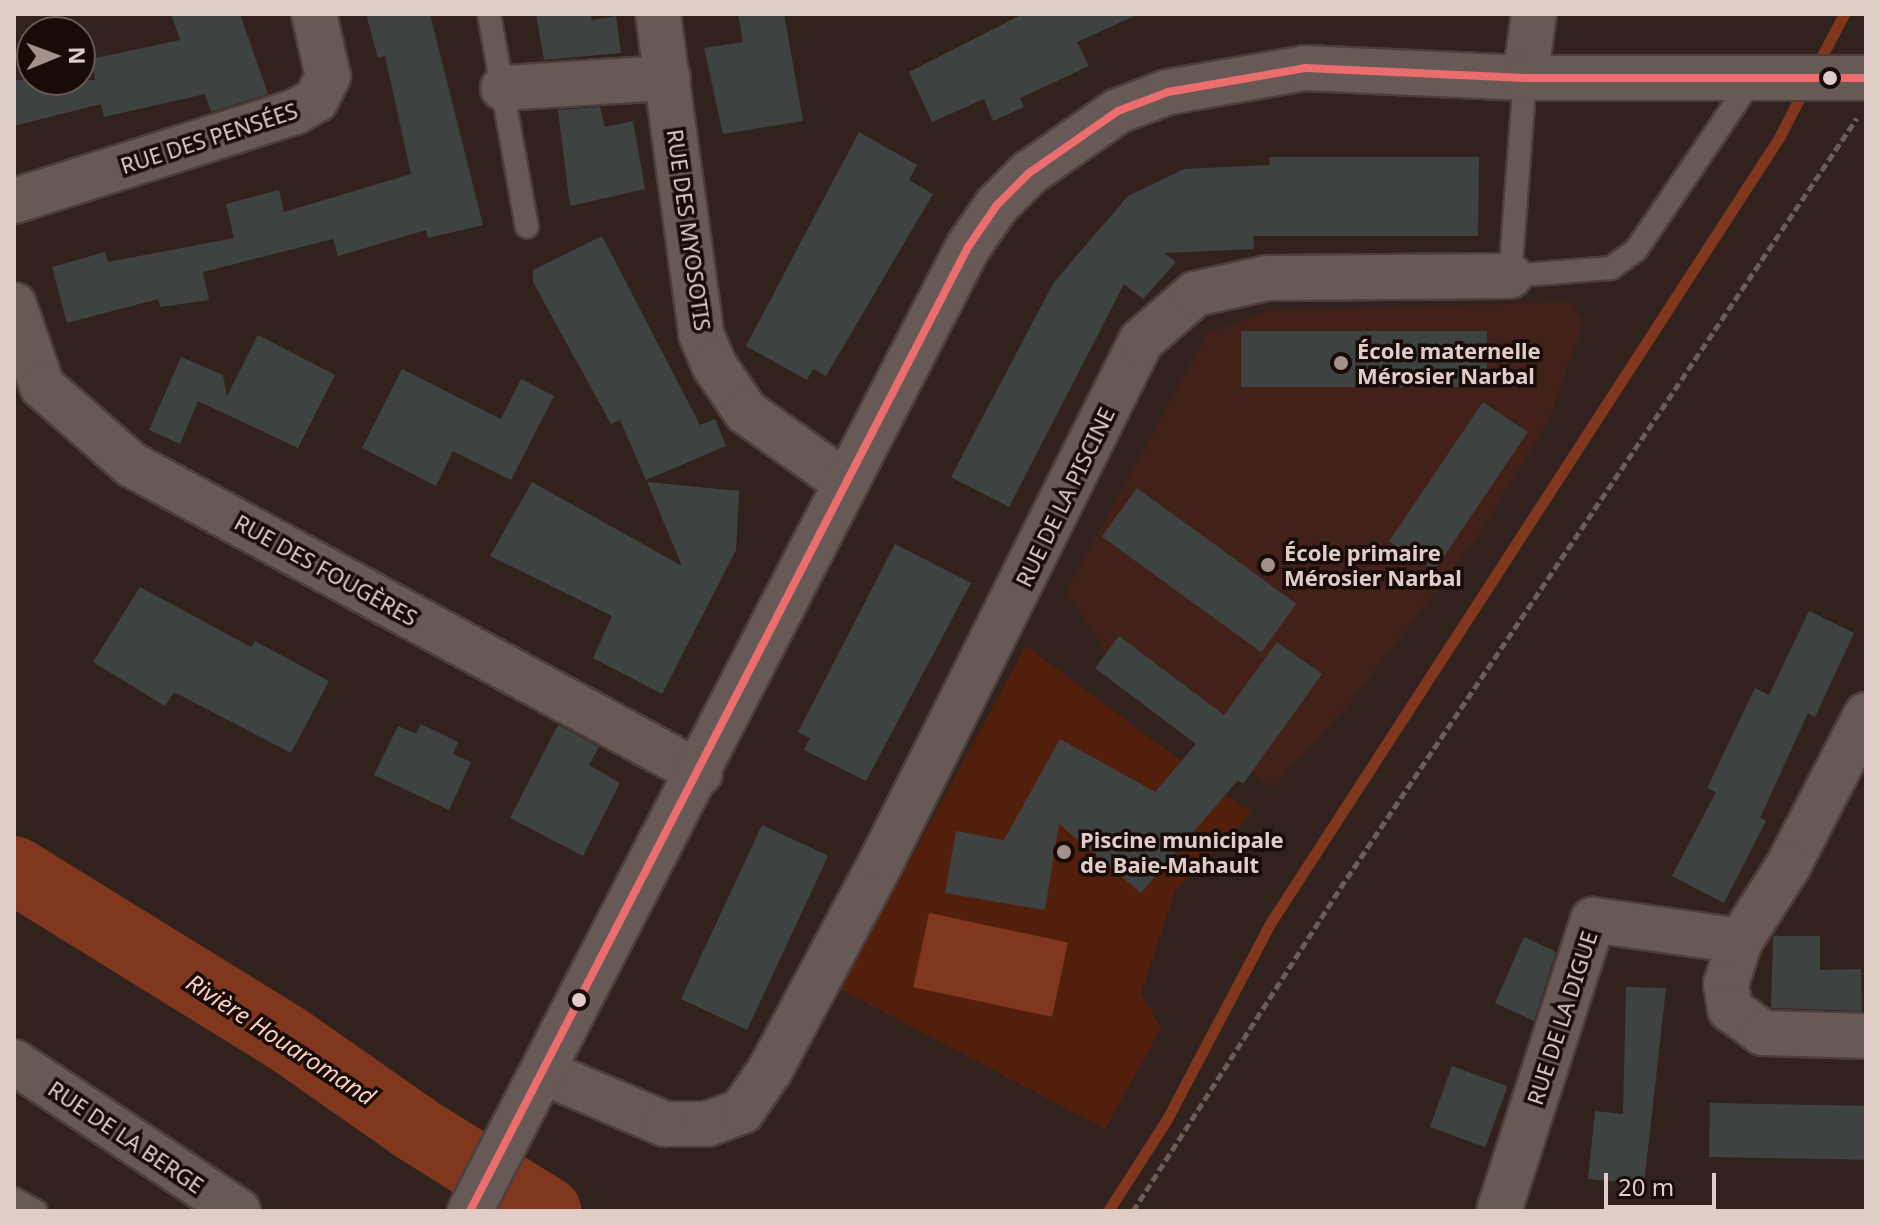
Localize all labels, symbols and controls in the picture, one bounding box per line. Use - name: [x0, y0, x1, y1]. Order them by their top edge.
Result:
- north arrow: [16, 16, 96, 96]
- text: N: [63, 46, 93, 65]
- unlabelled marker: [1822, 70, 1838, 86]
- street label: RUE DES PENSÉES: [117, 97, 301, 179]
- street label: RUE DES MYOSOTIS: [662, 127, 716, 333]
- place label: École maternelle Mérosier Narbal: [1357, 337, 1541, 388]
- marker: École maternelle Mérosier Narbal: [1332, 354, 1350, 372]
- street label: RUE DE LA PISCINE: [1010, 403, 1120, 591]
- street label: RUE DES FOUGÈRES: [230, 509, 422, 631]
- place label: École primaire Mérosier Narbal: [1284, 539, 1462, 590]
- marker: École primaire Mérosier Narbal: [1259, 556, 1277, 574]
- place label: Piscine municipale de Baie-Mahault: [1080, 826, 1284, 878]
- marker: Piscine municipale de Baie-Mahault: [1055, 843, 1073, 861]
- street label: RUE DE LA DIGUE: [1521, 928, 1603, 1108]
- water label: Rivière Houaromand: [181, 967, 381, 1111]
- unlabelled marker: [571, 992, 587, 1008]
- street label: RUE DE LA BERGE: [43, 1075, 209, 1199]
- scale bar: [1608, 1157, 1720, 1207]
- text: 20 m: [1618, 1170, 1674, 1203]

